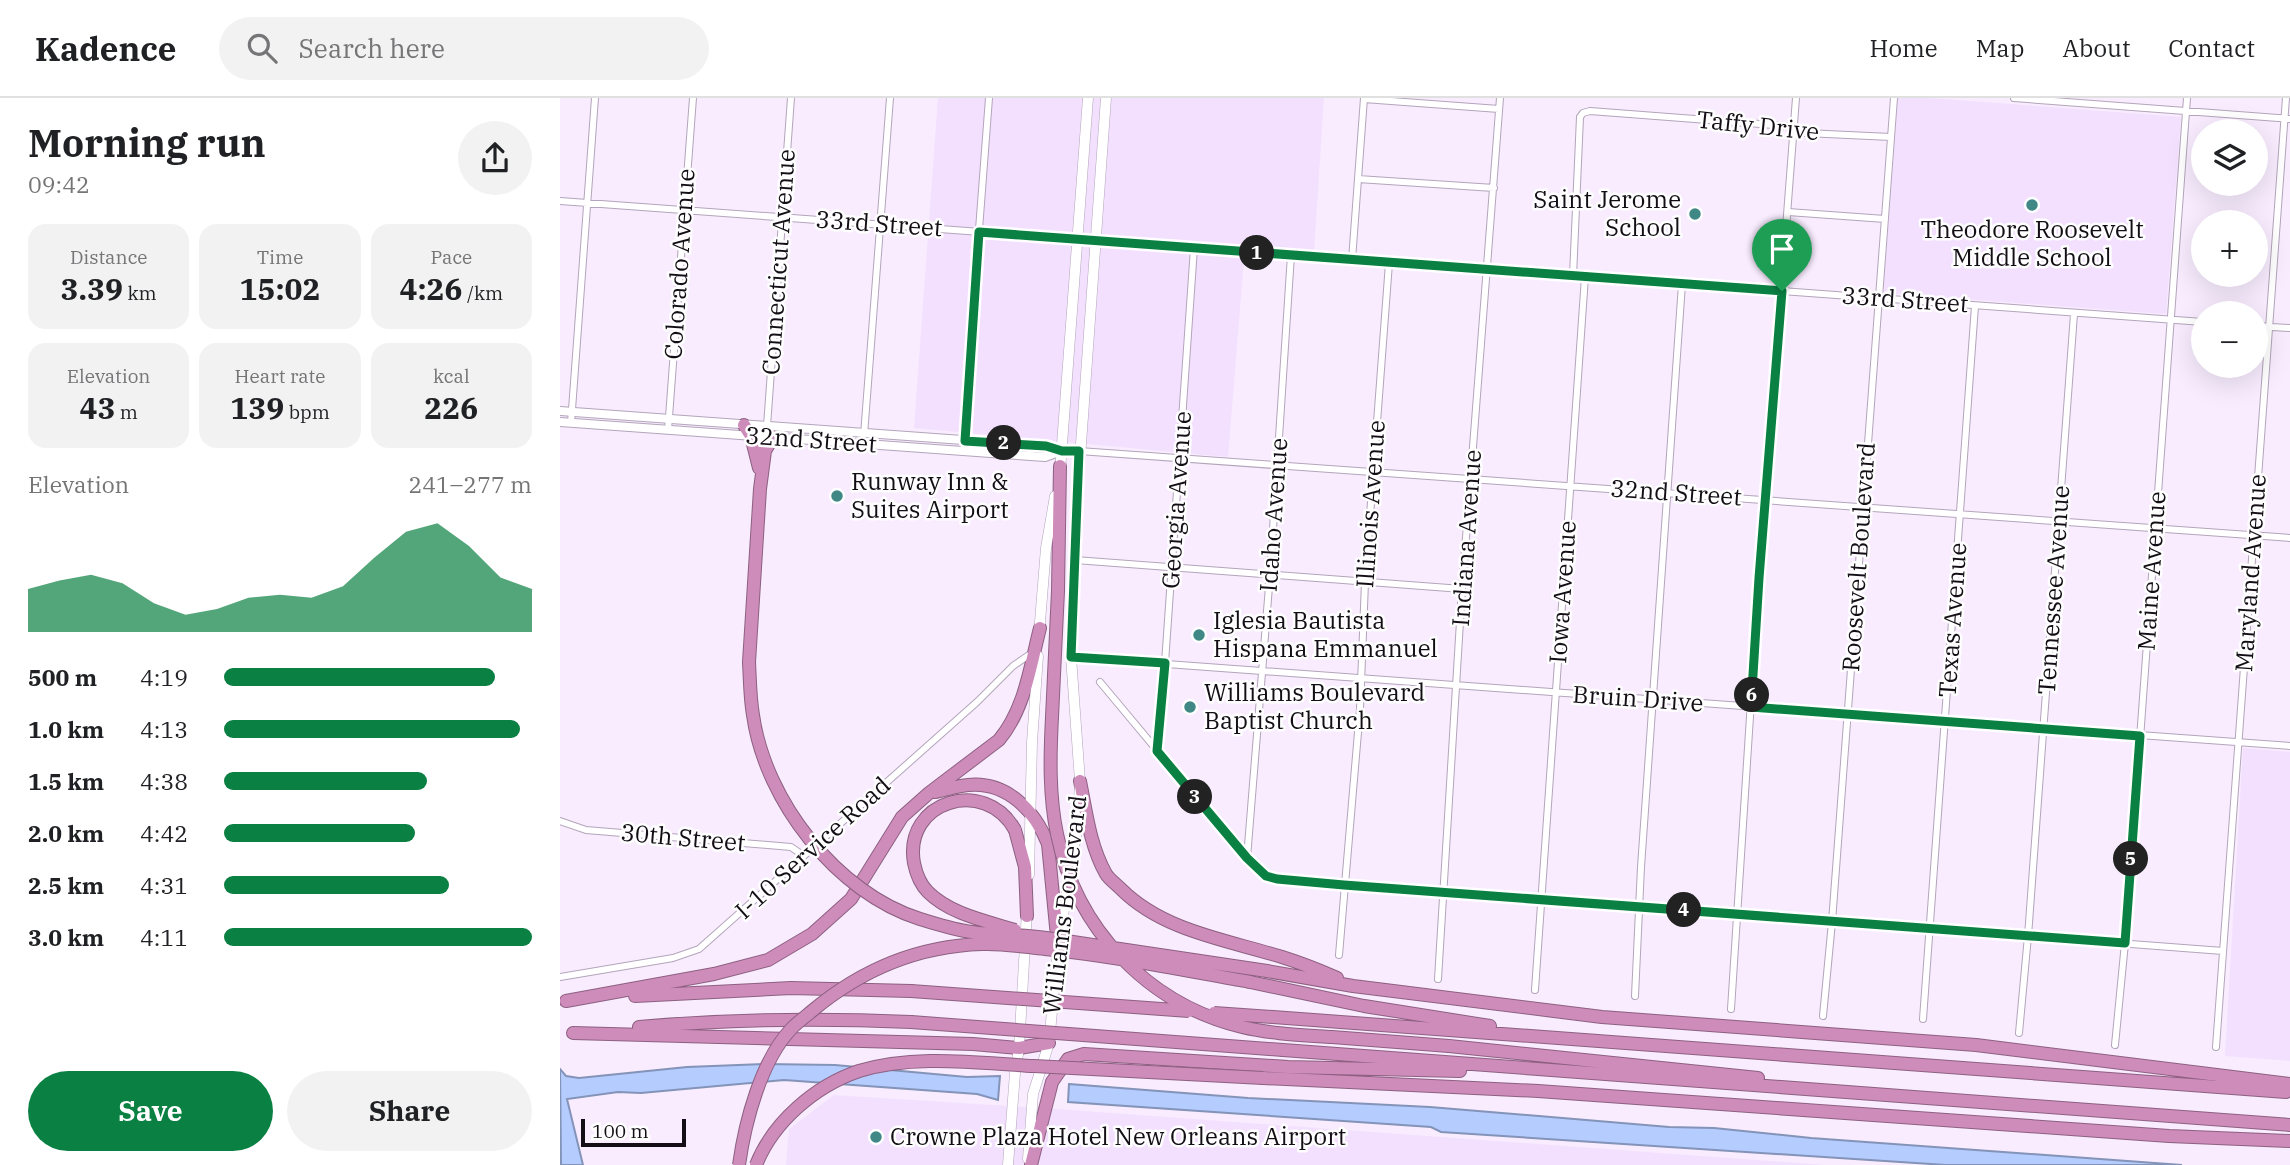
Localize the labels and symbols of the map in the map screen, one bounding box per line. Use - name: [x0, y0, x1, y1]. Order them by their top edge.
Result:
- street label: Taffy Drive: [1695, 103, 1821, 147]
- street label: Connecticut Avenue: [754, 148, 802, 376]
- street label: Colorado Avenue: [656, 167, 702, 361]
- place label: Saint Jerome School: [1533, 183, 1681, 243]
- marker: Theodore Roosevelt Middle School: [2024, 197, 2040, 213]
- street label: 33rd Street: [815, 203, 944, 243]
- marker: Saint Jerome School: [1687, 206, 1703, 222]
- place label: Theodore Roosevelt Middle School: [1920, 213, 2144, 273]
- pin: [1752, 219, 1812, 291]
- pin: 1: [1240, 236, 1274, 270]
- street label: 33rd Street: [1841, 279, 1970, 319]
- street label: Georgia Avenue: [1154, 410, 1198, 590]
- street label: 32nd Street: [744, 418, 878, 460]
- street label: Illinois Avenue: [1348, 419, 1392, 589]
- pin: 2: [986, 426, 1022, 460]
- street label: Idaho Avenue: [1252, 437, 1294, 593]
- street label: Roosevelt Boulevard: [1834, 441, 1882, 673]
- street label: Indiana Avenue: [1444, 448, 1488, 627]
- place label: Runway Inn & Suites Airport: [851, 465, 1009, 525]
- street label: 32nd Street: [1609, 471, 1743, 513]
- street label: Maryland Avenue: [2227, 473, 2273, 673]
- street label: Tennessee Avenue: [2030, 484, 2076, 696]
- marker: Runway Inn & Suites Airport: [829, 488, 845, 504]
- street label: Maine Avenue: [2129, 490, 2173, 652]
- street label: Iowa Avenue: [1541, 519, 1583, 664]
- street label: Texas Avenue: [1931, 541, 1973, 699]
- place label: Iglesia Bautista Hispana Emmanuel: [1213, 604, 1438, 664]
- marker: Iglesia Bautista Hispana Emmanuel: [1191, 627, 1207, 643]
- place label: Williams Boulevard Baptist Church: [1204, 676, 1425, 736]
- street label: Bruin Drive: [1572, 677, 1705, 719]
- pin: 6: [1734, 678, 1770, 712]
- marker: Williams Boulevard Baptist Church: [1182, 699, 1198, 715]
- street label: I-10 Service Road: [728, 769, 897, 926]
- pin: 3: [1178, 780, 1212, 814]
- street label: Williams Boulevard: [1035, 793, 1093, 1017]
- street label: 30th Street: [619, 816, 747, 858]
- pin: 5: [2114, 842, 2148, 876]
- pin: 4: [1666, 892, 1702, 928]
- scale bar: [581, 1116, 686, 1148]
- place label: Crowne Plaza Hotel New Orleans Airport: [890, 1120, 1346, 1152]
- marker: Crowne Plaza Hotel New Orleans Airport: [868, 1129, 884, 1145]

